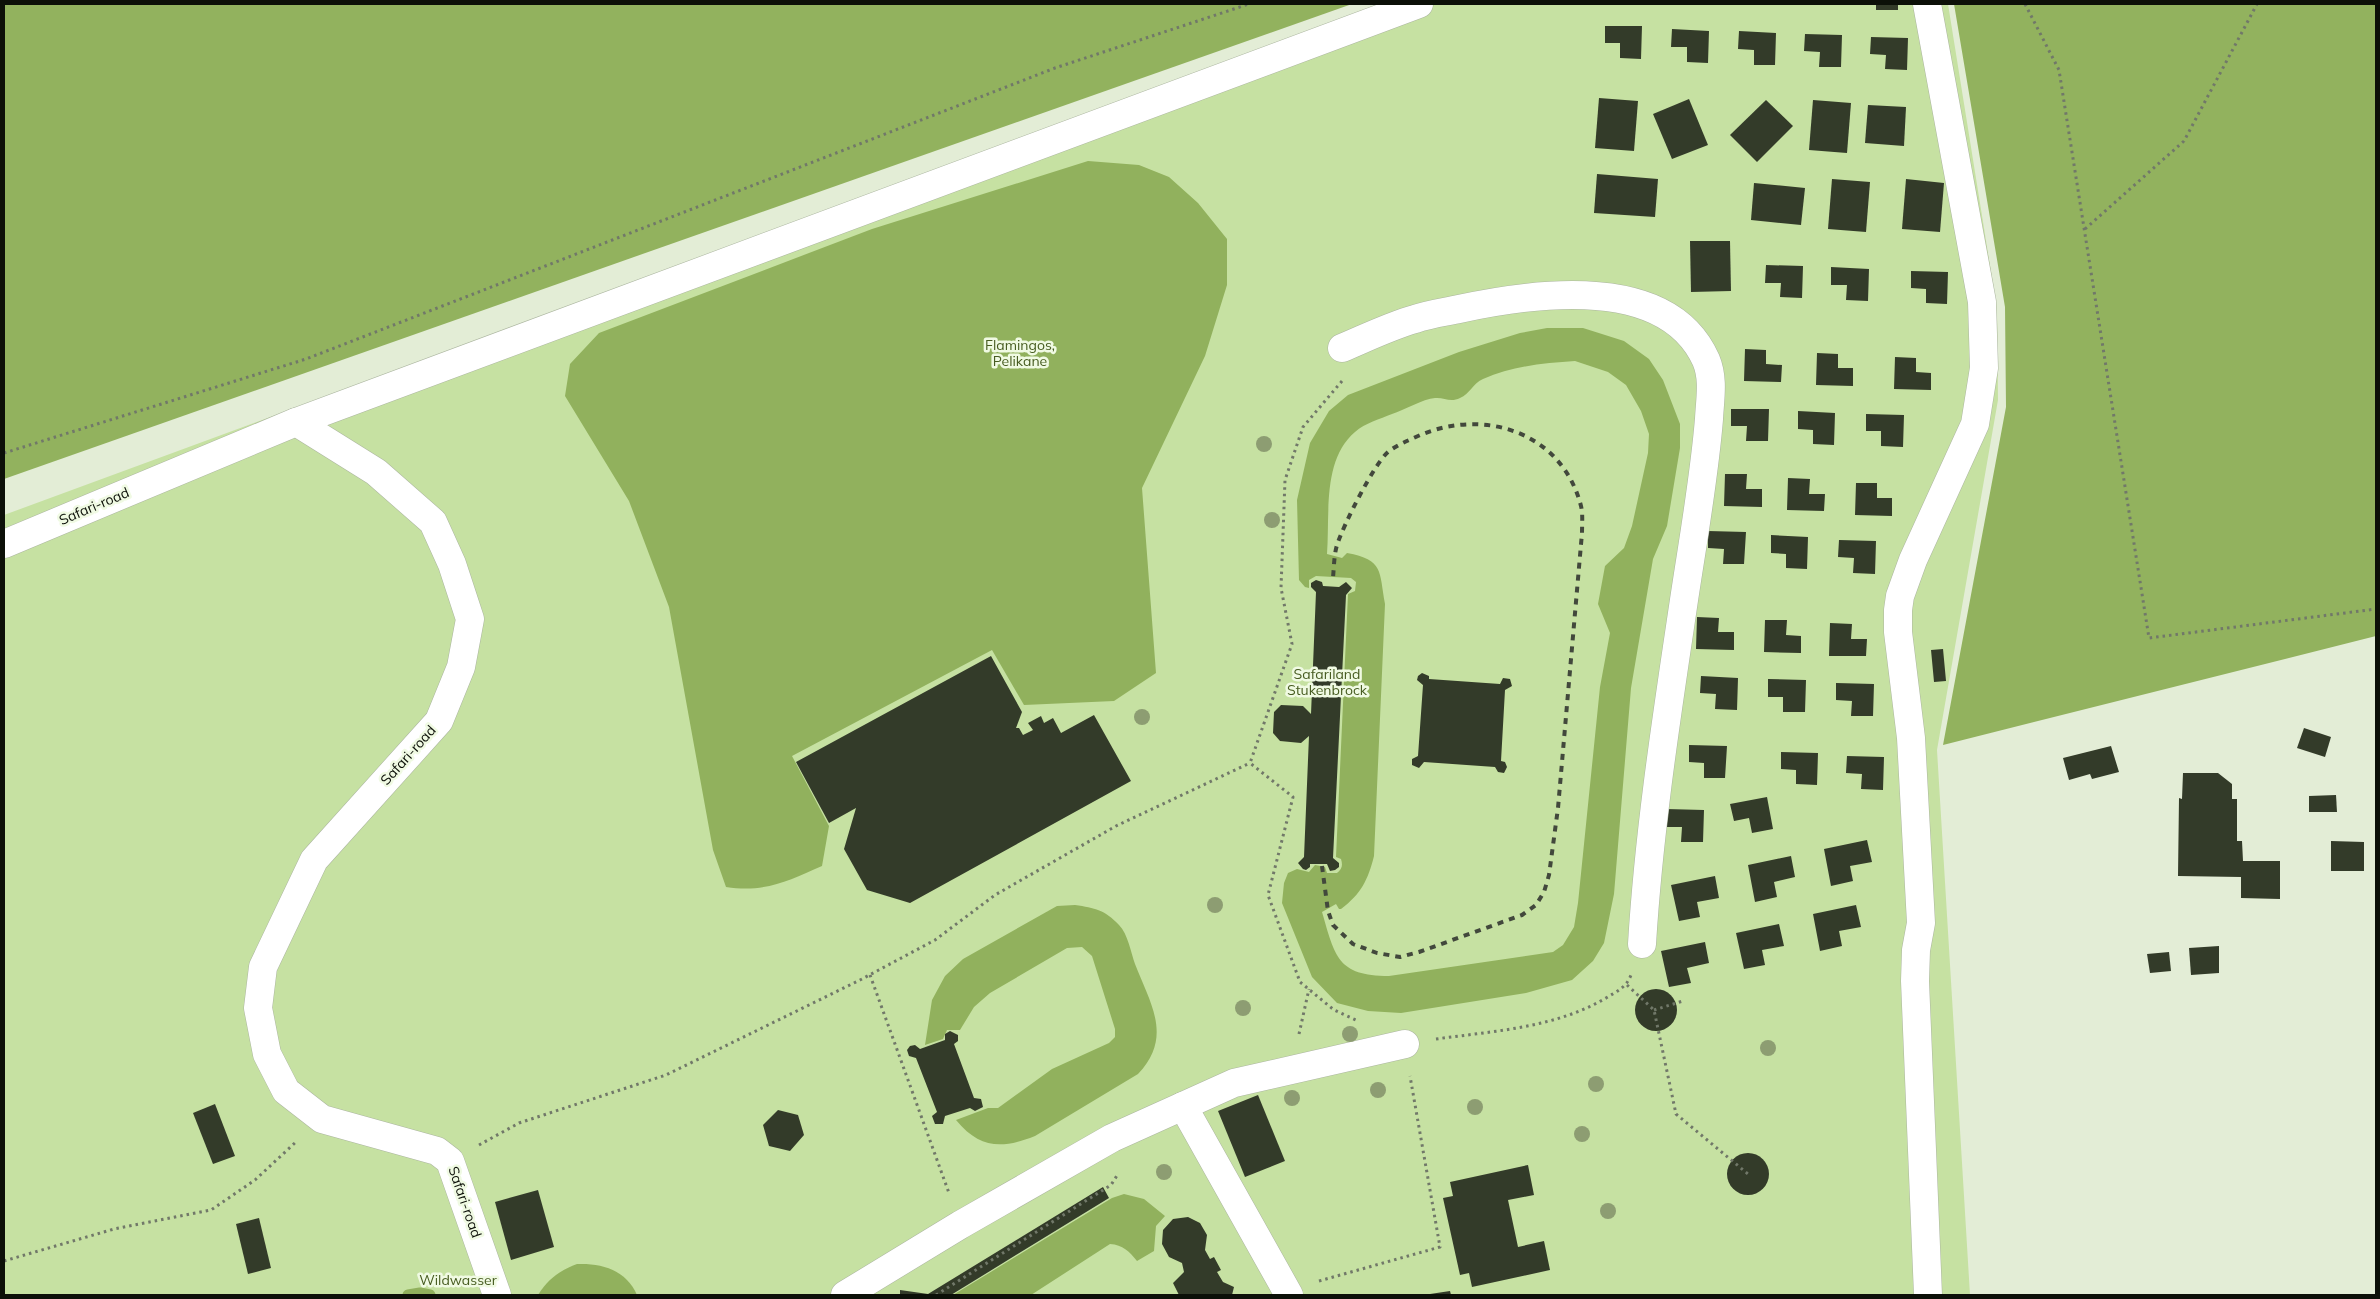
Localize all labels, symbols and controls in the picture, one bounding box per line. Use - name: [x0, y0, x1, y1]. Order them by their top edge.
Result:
- park label: Flamingos, Pelikane: [985, 336, 1055, 370]
- street label: Safari-road: [56, 483, 132, 529]
- park label: Safariland Stukenbrock: [1287, 665, 1368, 699]
- street label: Safari-road: [376, 721, 440, 789]
- street label: Safari-road: [444, 1164, 486, 1240]
- park label: Wildwasser: [419, 1271, 498, 1289]

